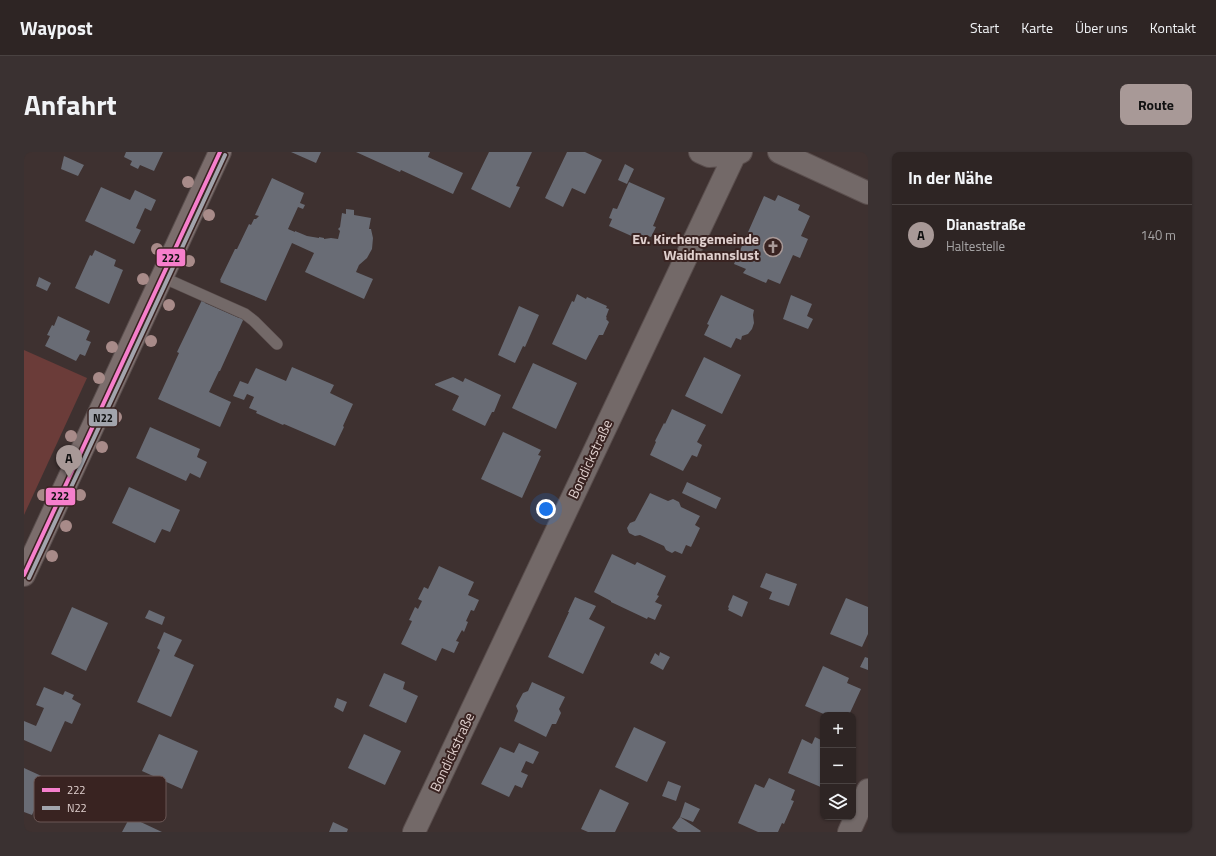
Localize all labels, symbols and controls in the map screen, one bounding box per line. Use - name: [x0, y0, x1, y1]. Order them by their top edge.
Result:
- text: Waypost: [20, 13, 93, 42]
- text: Start: [970, 17, 999, 38]
- text: Karte: [1021, 17, 1053, 38]
- text: Über uns: [1075, 17, 1128, 38]
- text: Kontakt: [1150, 17, 1196, 38]
- text: Anfahrt: [24, 83, 117, 126]
- button: Route: [1120, 84, 1192, 125]
- text: In der Nähe: [908, 165, 993, 191]
- text: Dianastraße: [946, 213, 1026, 236]
- text: A: [917, 225, 925, 245]
- text: 140 m: [1140, 225, 1176, 245]
- place label: Ev. Kirchengemeinde Waidmannslust: [632, 228, 759, 265]
- church icon: Ev. Kirchengemeinde Waidmannslust: [762, 236, 784, 258]
- text: Haltestelle: [946, 236, 1005, 256]
- line badge: 222: [156, 248, 186, 267]
- text: 222: [162, 250, 180, 266]
- line badge: N22: [88, 408, 118, 427]
- text: N22: [93, 410, 113, 426]
- street label: Bondickstraße: [562, 416, 617, 502]
- pin: A: [56, 445, 82, 478]
- line badge: 222: [45, 487, 76, 506]
- text: 222: [51, 488, 69, 504]
- your location: [536, 499, 556, 519]
- street label: Bondickstraße: [424, 709, 479, 795]
- map controls: [820, 712, 856, 820]
- button: +: [820, 712, 856, 748]
- button: −: [820, 748, 856, 784]
- legend: [34, 776, 166, 822]
- text: 222: [67, 782, 85, 798]
- button: layers: [820, 784, 856, 820]
- text: N22: [67, 800, 87, 816]

